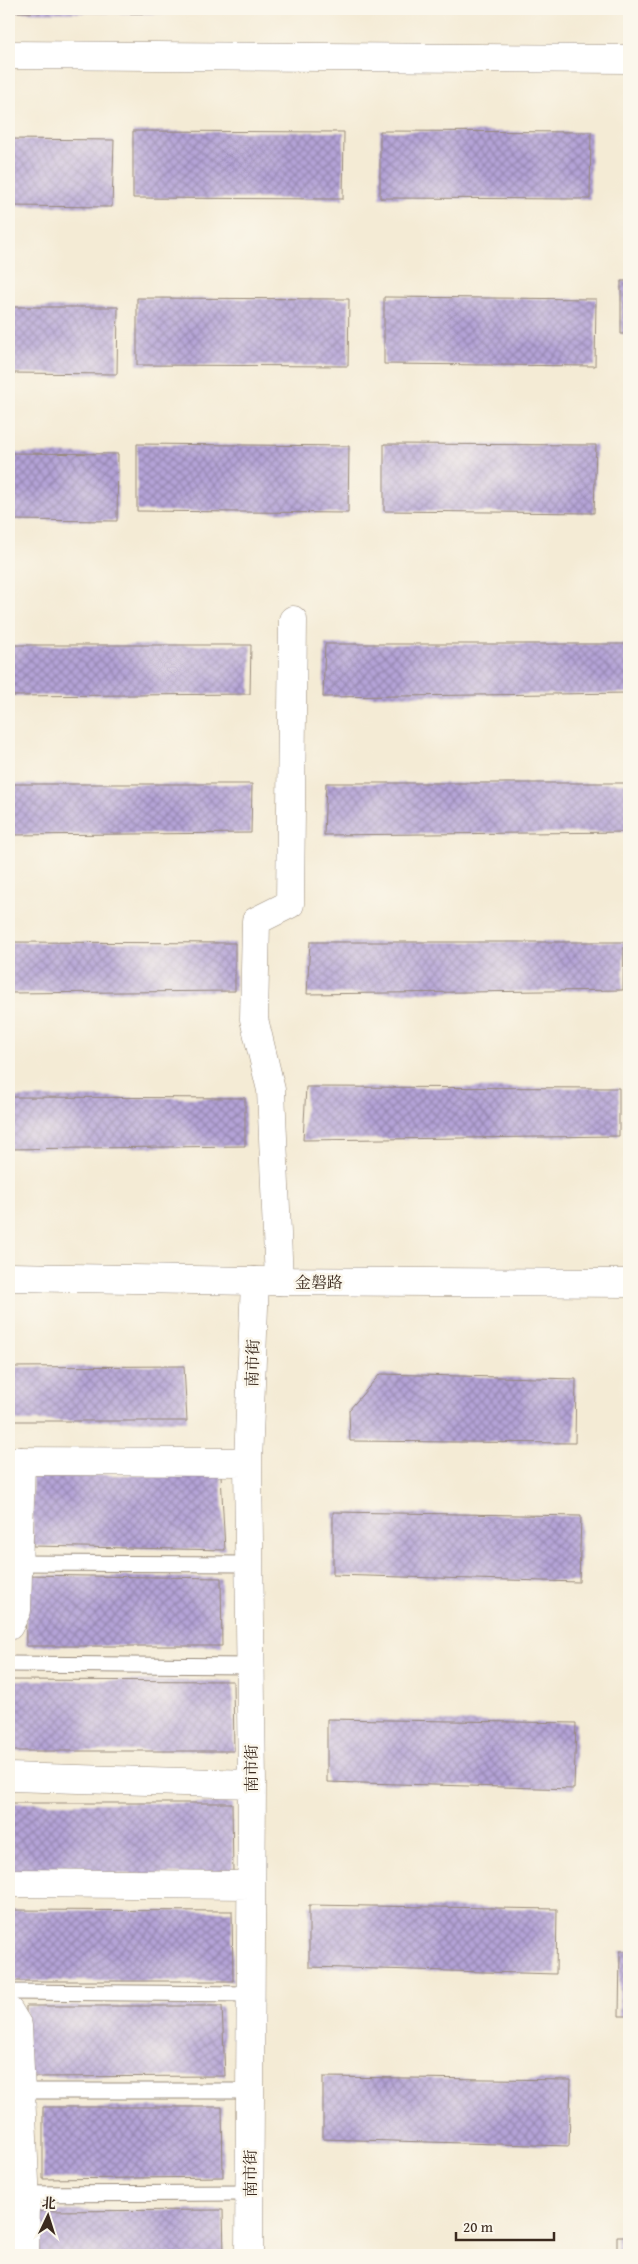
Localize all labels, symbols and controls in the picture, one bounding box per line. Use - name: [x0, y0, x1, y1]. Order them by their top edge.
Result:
- street label: 金磐路: [295, 1270, 343, 1294]
- street label: 南市街: [239, 1339, 265, 1387]
- street label: 南市街: [239, 1744, 263, 1792]
- street label: 南市街: [238, 2149, 262, 2197]
- north arrow: [22, 2192, 72, 2242]
- text: 北: [41, 2193, 57, 2213]
- scale bar: [456, 2209, 553, 2241]
- text: 20 m: [463, 2216, 494, 2237]

